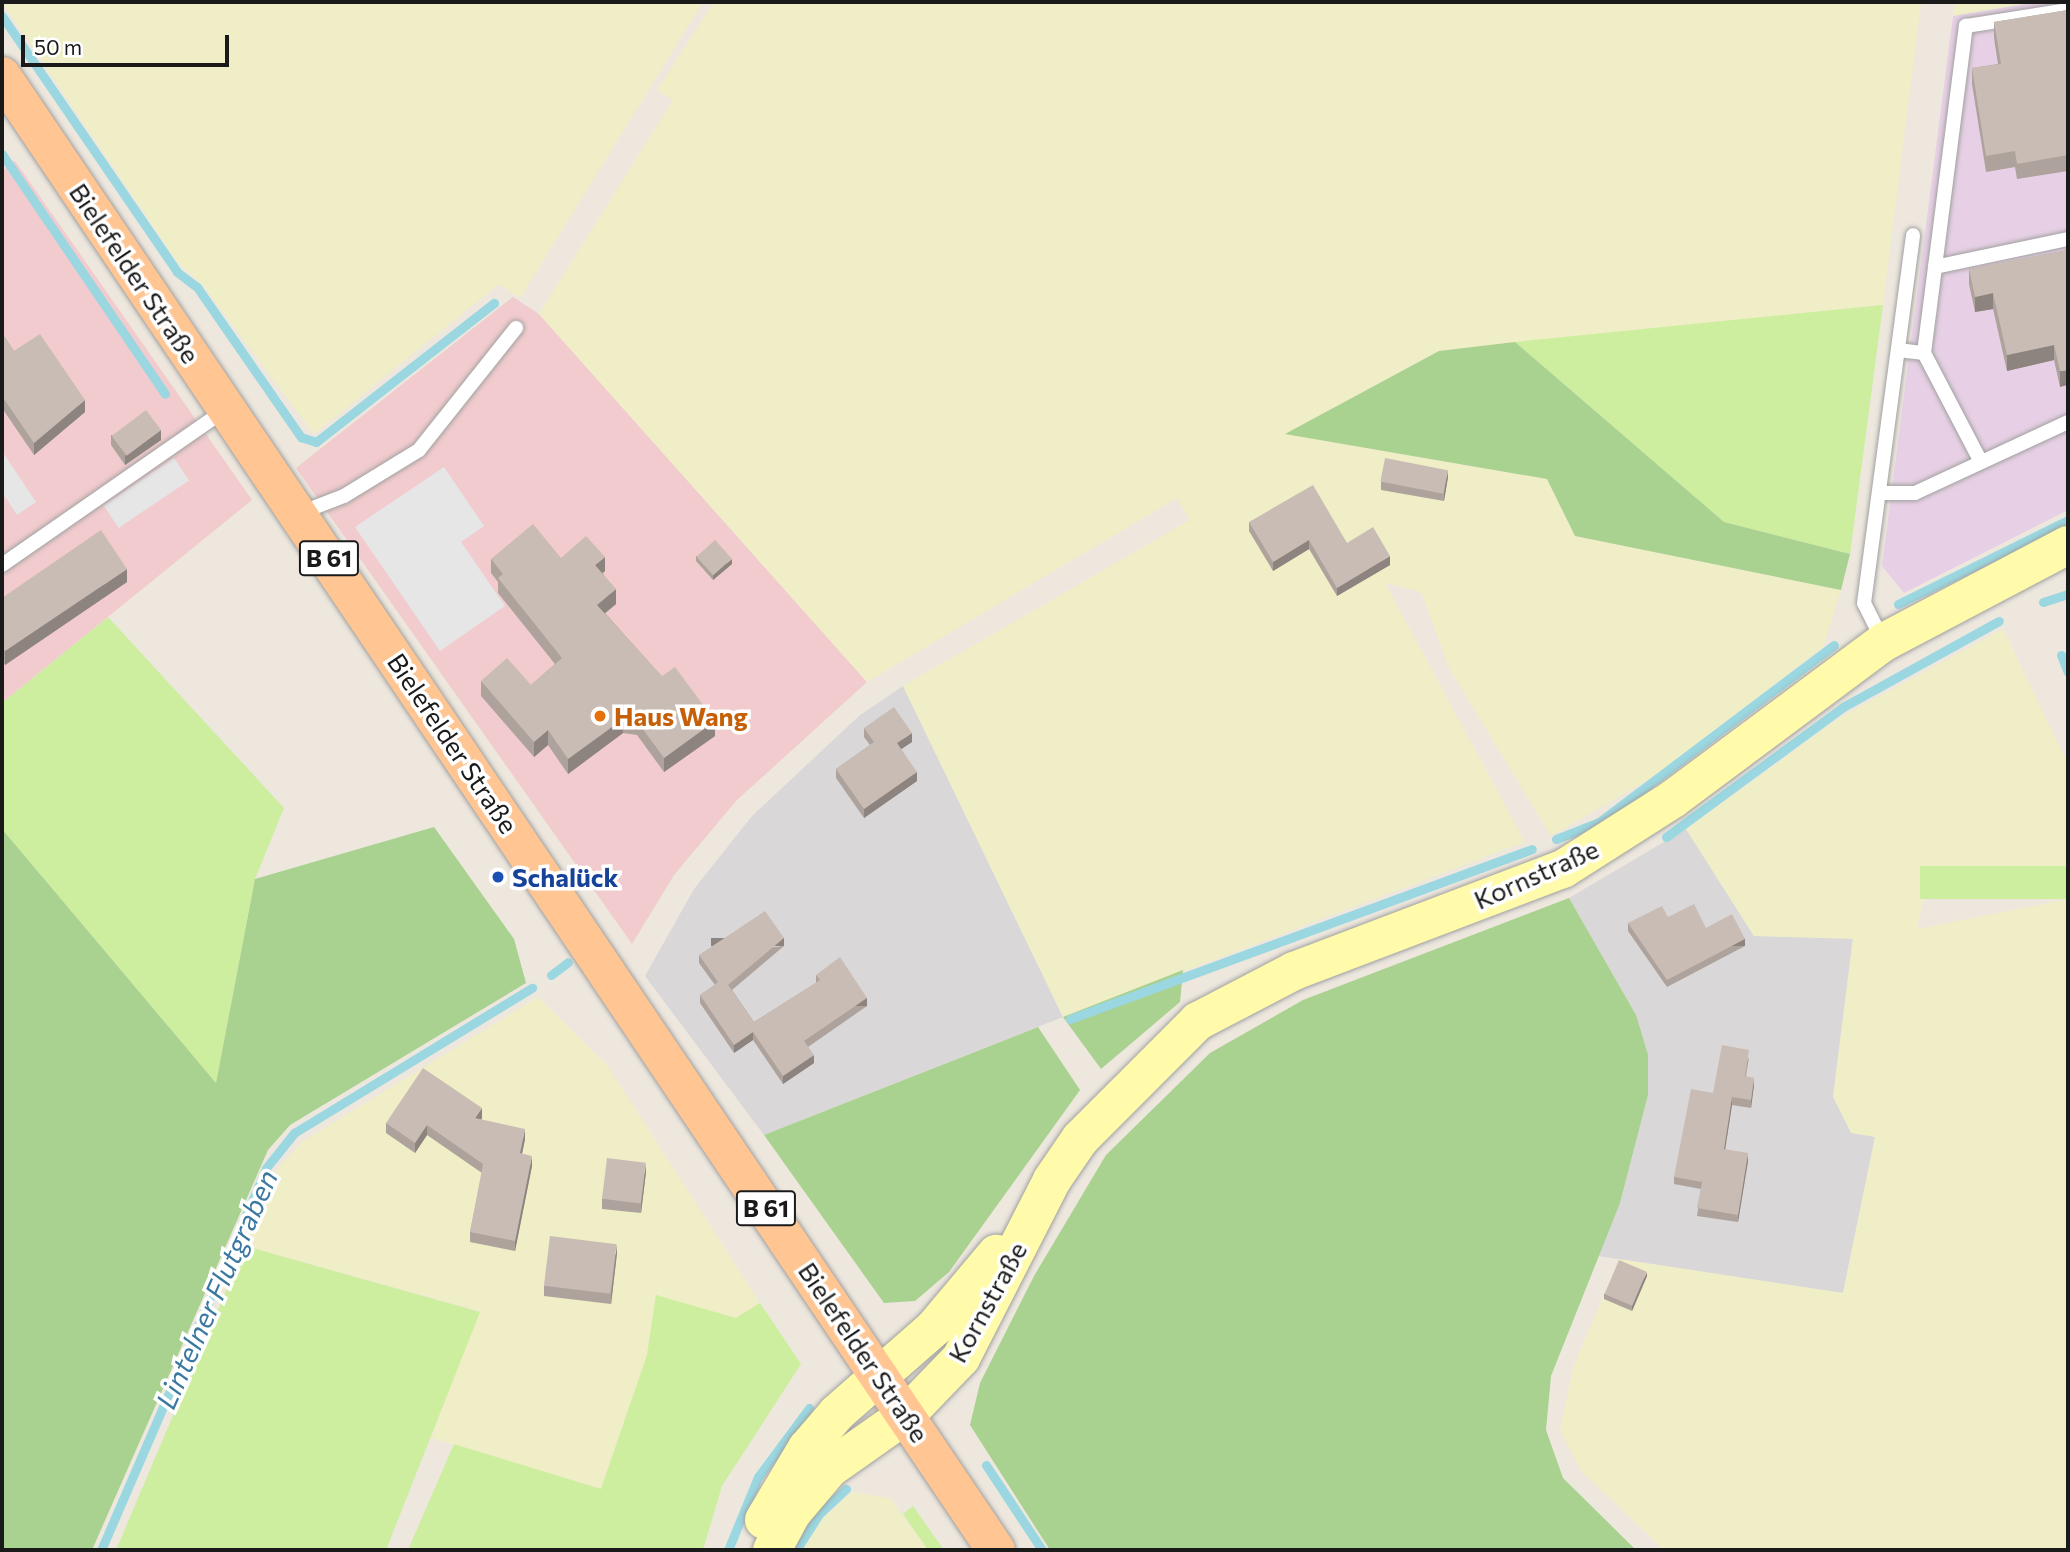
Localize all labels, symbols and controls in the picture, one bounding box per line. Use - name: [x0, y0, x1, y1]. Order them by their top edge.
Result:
- scale bar: [24, 21, 233, 65]
- text: 50 m: [34, 34, 82, 59]
- street label: Bielefelder Straße: [63, 177, 207, 369]
- road number: B 61: [298, 538, 360, 578]
- street label: Bielefelder Straße: [381, 647, 525, 839]
- place label: Haus Wang: [614, 700, 748, 732]
- marker: Haus Wang: [592, 708, 608, 724]
- street label: Kornstraße: [1469, 833, 1603, 915]
- place label: Schalück: [512, 861, 618, 893]
- marker: Schalück: [490, 869, 506, 885]
- water label: Lintelner Flutgraben: [148, 1164, 284, 1414]
- road number: B 61: [734, 1188, 798, 1228]
- street label: Kornstraße: [941, 1236, 1033, 1368]
- street label: Bielefelder Straße: [792, 1256, 936, 1448]

